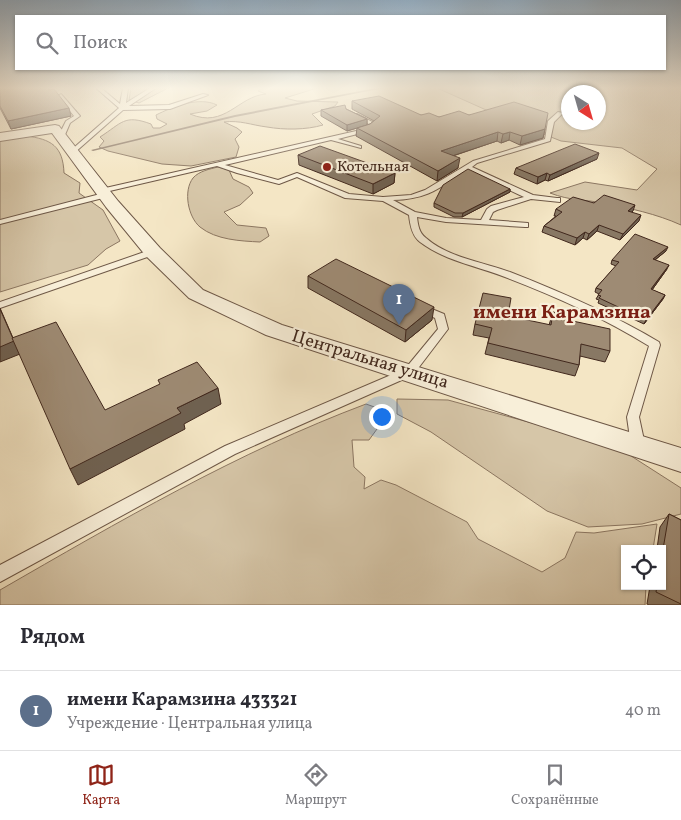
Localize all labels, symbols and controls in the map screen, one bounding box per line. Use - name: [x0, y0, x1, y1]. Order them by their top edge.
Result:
- search box: [15, 15, 666, 70]
- icon: search: [33, 29, 61, 57]
- text: Поиск: [73, 30, 127, 56]
- north arrow: [561, 85, 606, 130]
- place label: Котельная: [337, 157, 409, 178]
- marker: Котельная: [321, 161, 333, 173]
- pin: 1: [383, 284, 415, 325]
- district label: имени Карамзина: [473, 299, 651, 327]
- street label: Центральная улица: [288, 324, 452, 396]
- your location: [369, 404, 395, 430]
- map controls: [621, 545, 666, 590]
- button: locate: [621, 545, 666, 590]
- text: Рядом: [20, 623, 85, 652]
- text: имени Карамзина 433321: [67, 687, 297, 713]
- text: 1: [33, 700, 39, 722]
- text: 40 m: [625, 700, 661, 722]
- text: Учреждение · Центральная улица: [67, 713, 313, 735]
- tab: Карта: [82, 761, 120, 810]
- tab: Маршрут: [285, 761, 347, 810]
- tab: Сохранённые: [511, 761, 599, 810]

